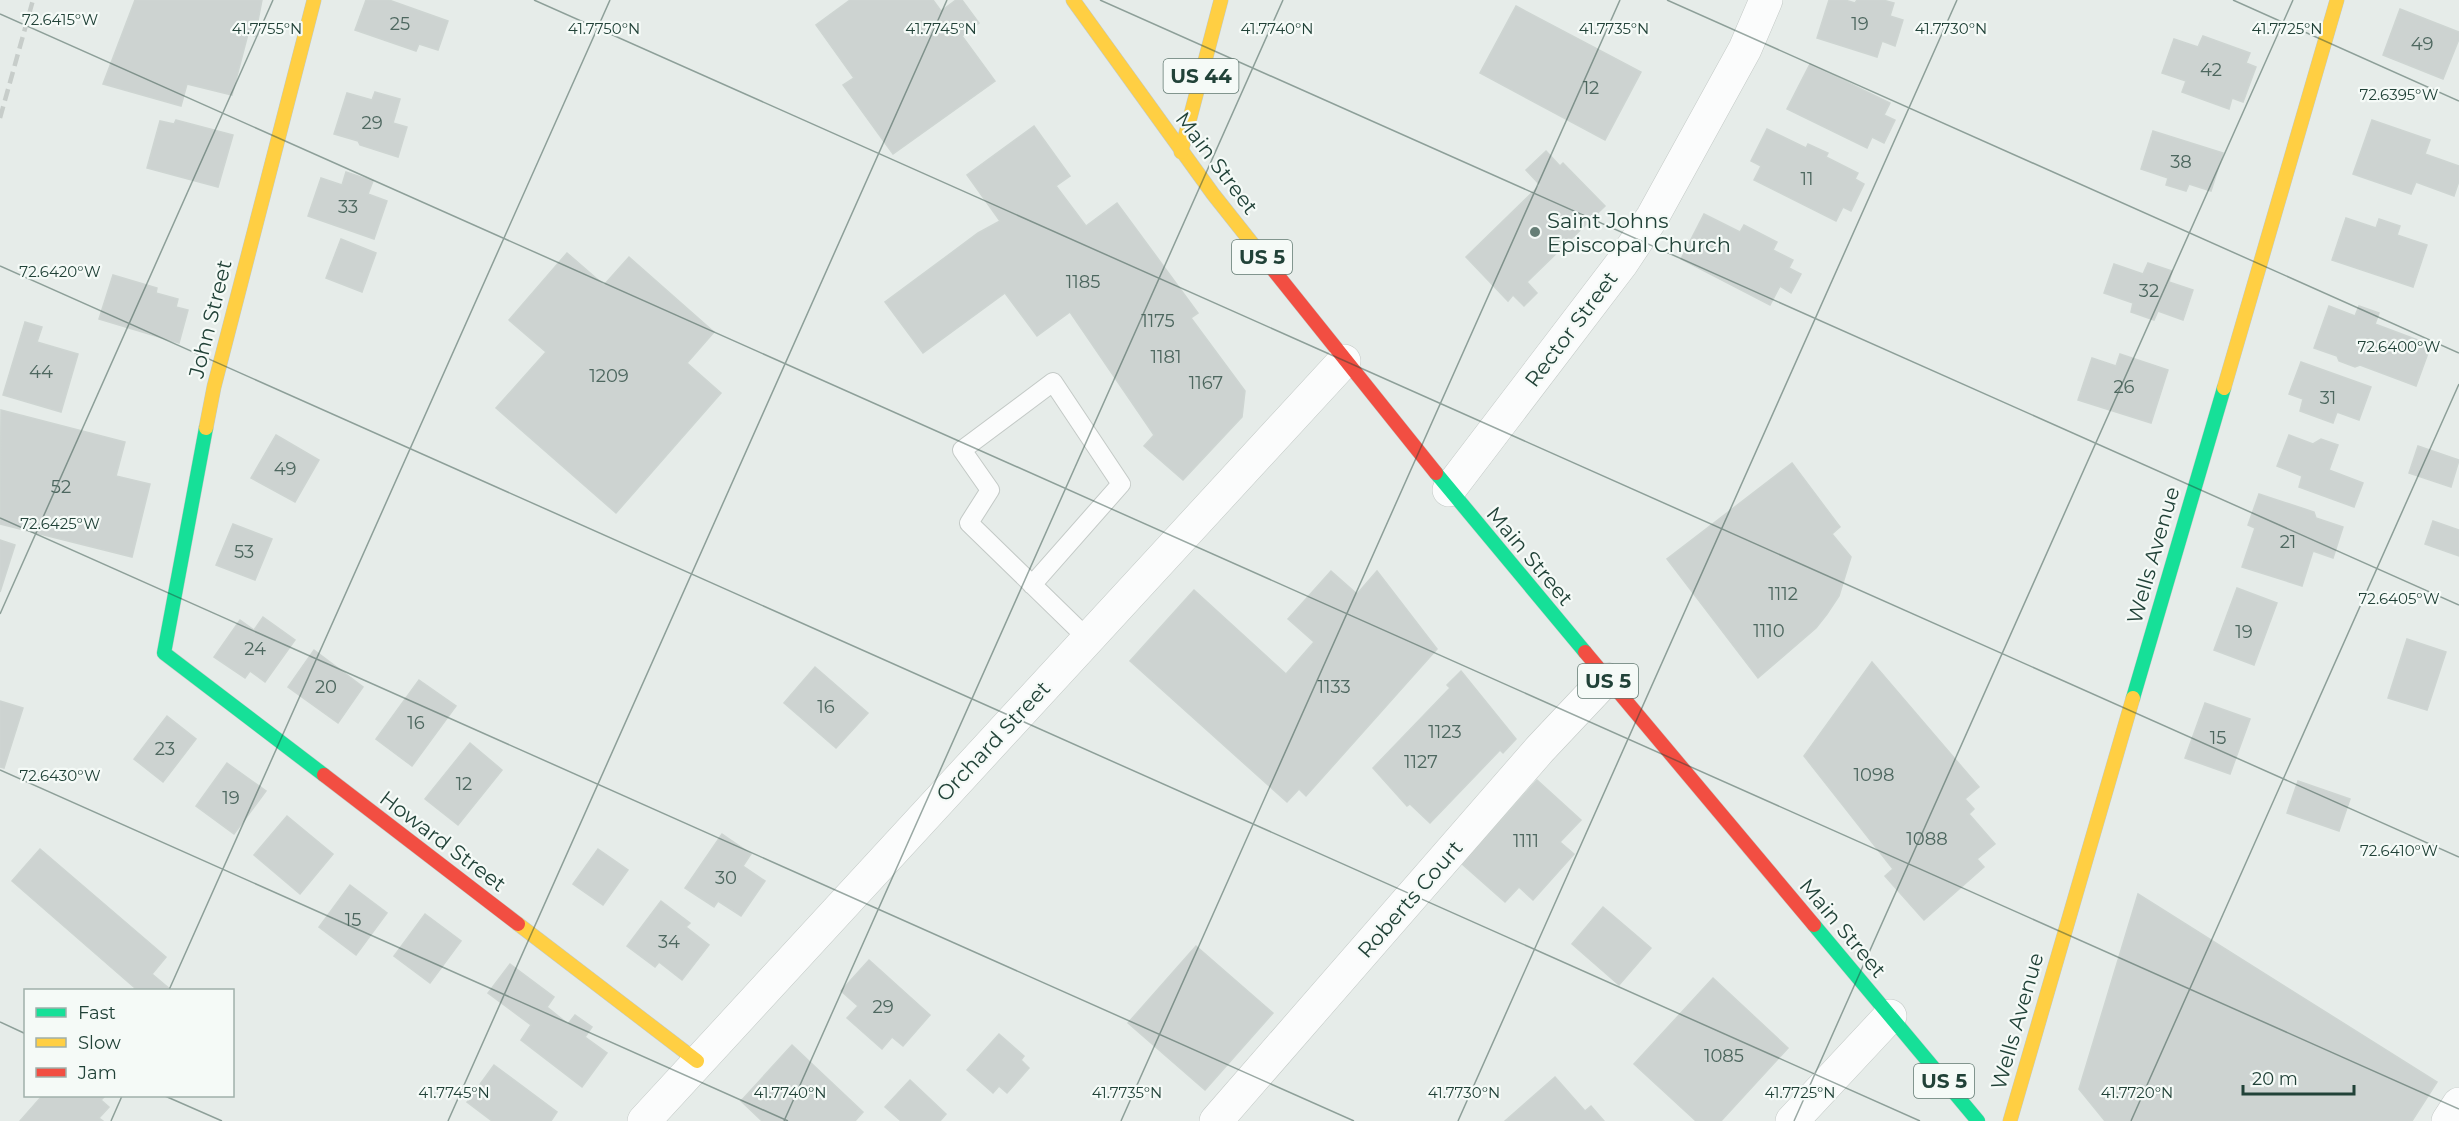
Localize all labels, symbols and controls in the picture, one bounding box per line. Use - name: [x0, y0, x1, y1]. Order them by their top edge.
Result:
- text: 72.6415°W: [22, 10, 98, 29]
- house number: 25: [390, 13, 410, 35]
- house number: 19: [1851, 13, 1869, 35]
- text: 41.7755°N: [232, 19, 302, 38]
- text: 41.7750°N: [568, 19, 640, 38]
- text: 41.7745°N: [905, 19, 977, 38]
- text: 41.7740°N: [1240, 19, 1314, 38]
- text: 41.7735°N: [1579, 19, 1649, 38]
- text: 41.7730°N: [1915, 19, 1987, 38]
- text: 41.7725°N: [2252, 19, 2322, 38]
- house number: 49: [2411, 33, 2433, 55]
- road number: US 44: [1164, 59, 1238, 93]
- house number: 42: [2200, 59, 2222, 81]
- house number: 12: [1583, 77, 1599, 99]
- text: 72.6395°W: [2360, 85, 2439, 104]
- street label: Main Street: [1171, 107, 1263, 219]
- house number: 29: [361, 112, 383, 134]
- house number: 38: [2170, 151, 2192, 173]
- house number: 11: [1801, 168, 1814, 190]
- house number: 33: [338, 196, 358, 218]
- place label: Saint Johns Episcopal Church: [1547, 208, 1731, 257]
- marker: Saint Johns Episcopal Church: [1528, 225, 1542, 239]
- road number: US 5: [1232, 240, 1292, 274]
- street label: John Street: [183, 257, 237, 382]
- text: 72.6420°W: [19, 262, 101, 281]
- street label: Rector Street: [1519, 266, 1623, 392]
- house number: 1185: [1066, 271, 1100, 293]
- house number: 32: [2139, 280, 2159, 302]
- house number: 1175: [1141, 310, 1175, 332]
- text: 72.6400°W: [2358, 337, 2441, 356]
- house number: 1181: [1151, 346, 1181, 368]
- house number: 44: [29, 361, 53, 383]
- house number: 1209: [589, 365, 629, 387]
- house number: 1167: [1189, 372, 1223, 394]
- house number: 26: [2113, 376, 2135, 398]
- house number: 31: [2320, 387, 2336, 409]
- house number: 49: [274, 458, 296, 480]
- house number: 52: [51, 476, 71, 498]
- street label: Wells Avenue: [2122, 484, 2184, 626]
- street label: Main Street: [1481, 502, 1579, 610]
- text: 72.6425°W: [20, 514, 100, 533]
- house number: 21: [2280, 531, 2296, 553]
- house number: 53: [234, 541, 254, 563]
- house number: 1112: [1768, 583, 1798, 605]
- text: 72.6405°W: [2358, 589, 2440, 608]
- house number: 1110: [1753, 620, 1785, 642]
- house number: 19: [2235, 621, 2253, 643]
- house number: 24: [244, 638, 266, 660]
- road number: US 5: [1578, 664, 1638, 698]
- house number: 20: [315, 676, 337, 698]
- street label: Orchard Street: [931, 676, 1055, 806]
- house number: 1133: [1317, 676, 1351, 698]
- house number: 16: [817, 696, 835, 718]
- house number: 16: [407, 712, 425, 734]
- house number: 1123: [1428, 721, 1462, 743]
- house number: 15: [2210, 727, 2226, 749]
- house number: 23: [155, 738, 175, 760]
- house number: 1127: [1404, 751, 1438, 773]
- house number: 1098: [1854, 764, 1894, 786]
- text: 72.6430°W: [19, 766, 101, 785]
- house number: 12: [456, 773, 472, 795]
- street label: Howard Street: [375, 785, 511, 897]
- house number: 19: [222, 787, 240, 809]
- house number: 1088: [1906, 828, 1948, 850]
- house number: 1111: [1513, 830, 1539, 852]
- street label: Roberts Court: [1352, 835, 1468, 963]
- text: 72.6410°W: [2360, 841, 2438, 860]
- house number: 30: [715, 867, 737, 889]
- street label: Main Street: [1794, 874, 1892, 982]
- house number: 15: [345, 909, 361, 931]
- house number: 34: [658, 931, 680, 953]
- street label: Wells Avenue: [1986, 950, 2048, 1092]
- legend: [24, 989, 234, 1097]
- house number: 29: [872, 996, 894, 1018]
- text: Fast: [78, 1002, 116, 1024]
- text: Slow: [78, 1032, 121, 1054]
- house number: 1085: [1704, 1045, 1744, 1067]
- scale bar: [2243, 1058, 2354, 1096]
- text: Jam: [77, 1062, 117, 1084]
- road number: US 5: [1914, 1064, 1974, 1098]
- text: 20 m: [2252, 1068, 2298, 1090]
- text: 41.7745°N: [418, 1083, 490, 1102]
- text: 41.7740°N: [753, 1083, 827, 1102]
- text: 41.7735°N: [1092, 1083, 1162, 1102]
- text: 41.7730°N: [1428, 1083, 1500, 1102]
- text: 41.7725°N: [1765, 1083, 1835, 1102]
- text: 41.7720°N: [2101, 1083, 2173, 1102]

